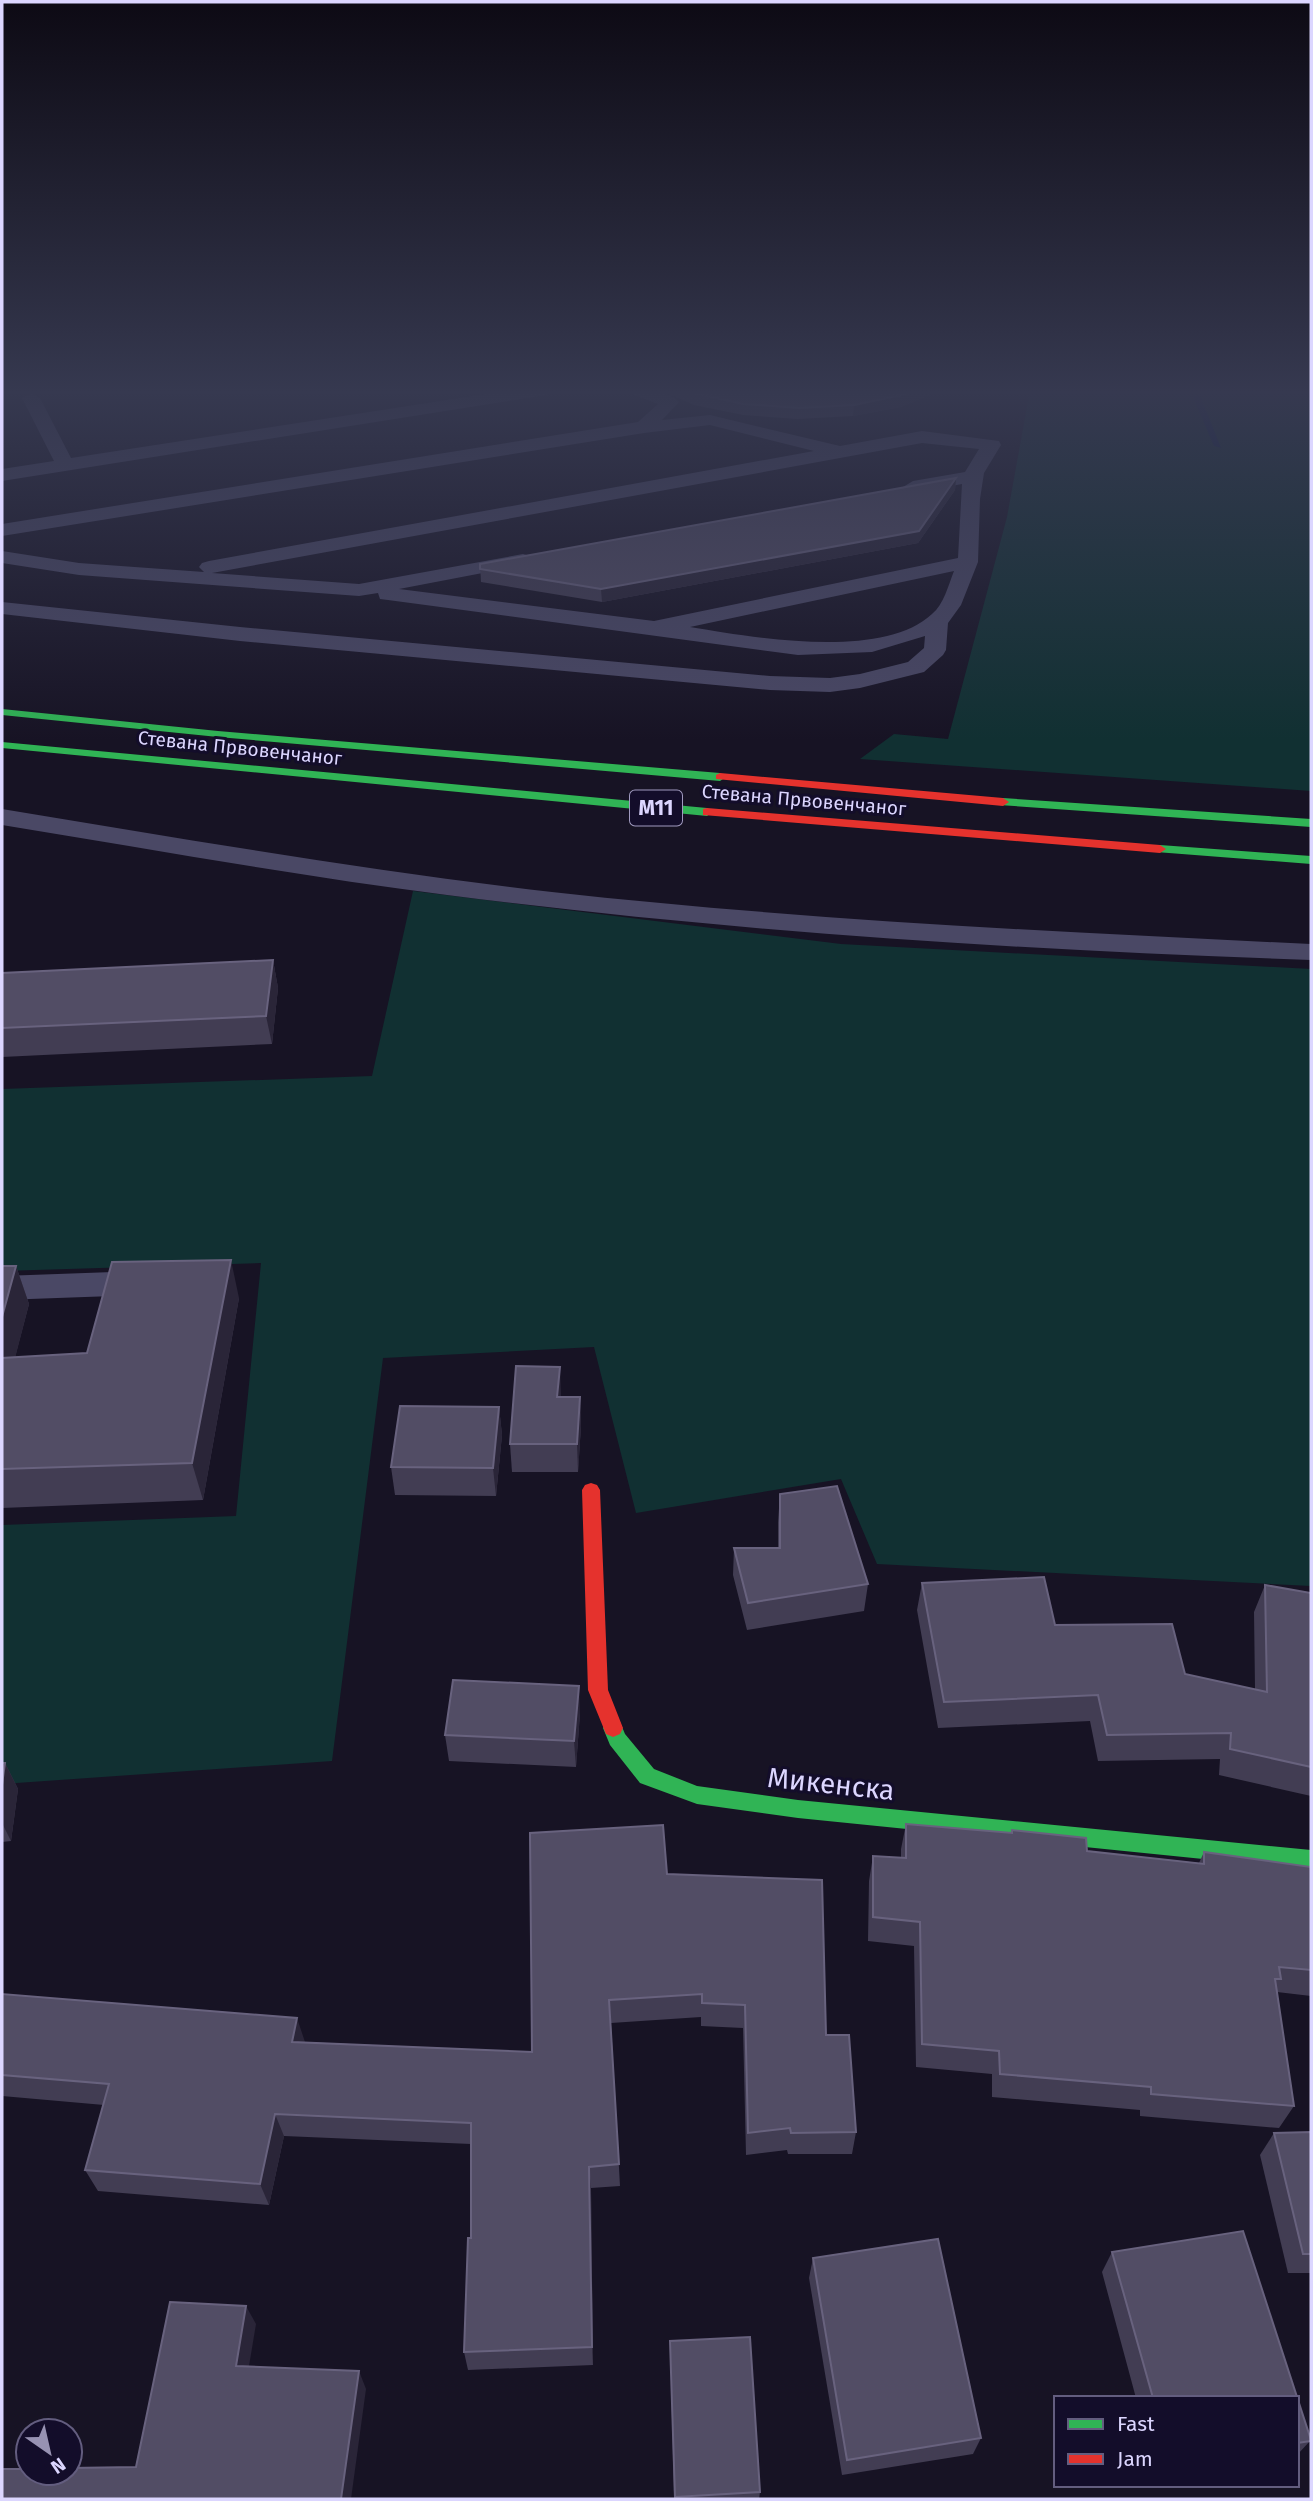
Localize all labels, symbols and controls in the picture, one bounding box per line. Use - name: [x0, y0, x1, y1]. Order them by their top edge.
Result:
- street label: Стевана Првовенчаног: [137, 726, 344, 770]
- street label: Стевана Првовенчаног: [701, 780, 908, 820]
- road number: M11: [630, 790, 682, 826]
- street label: Микенска: [766, 1761, 896, 1807]
- legend: [1054, 2396, 1299, 2487]
- text: Fast: [1117, 2411, 1155, 2437]
- north arrow: [14, 2417, 84, 2487]
- text: Jam: [1117, 2446, 1153, 2472]
- text: N: [47, 2453, 70, 2479]

